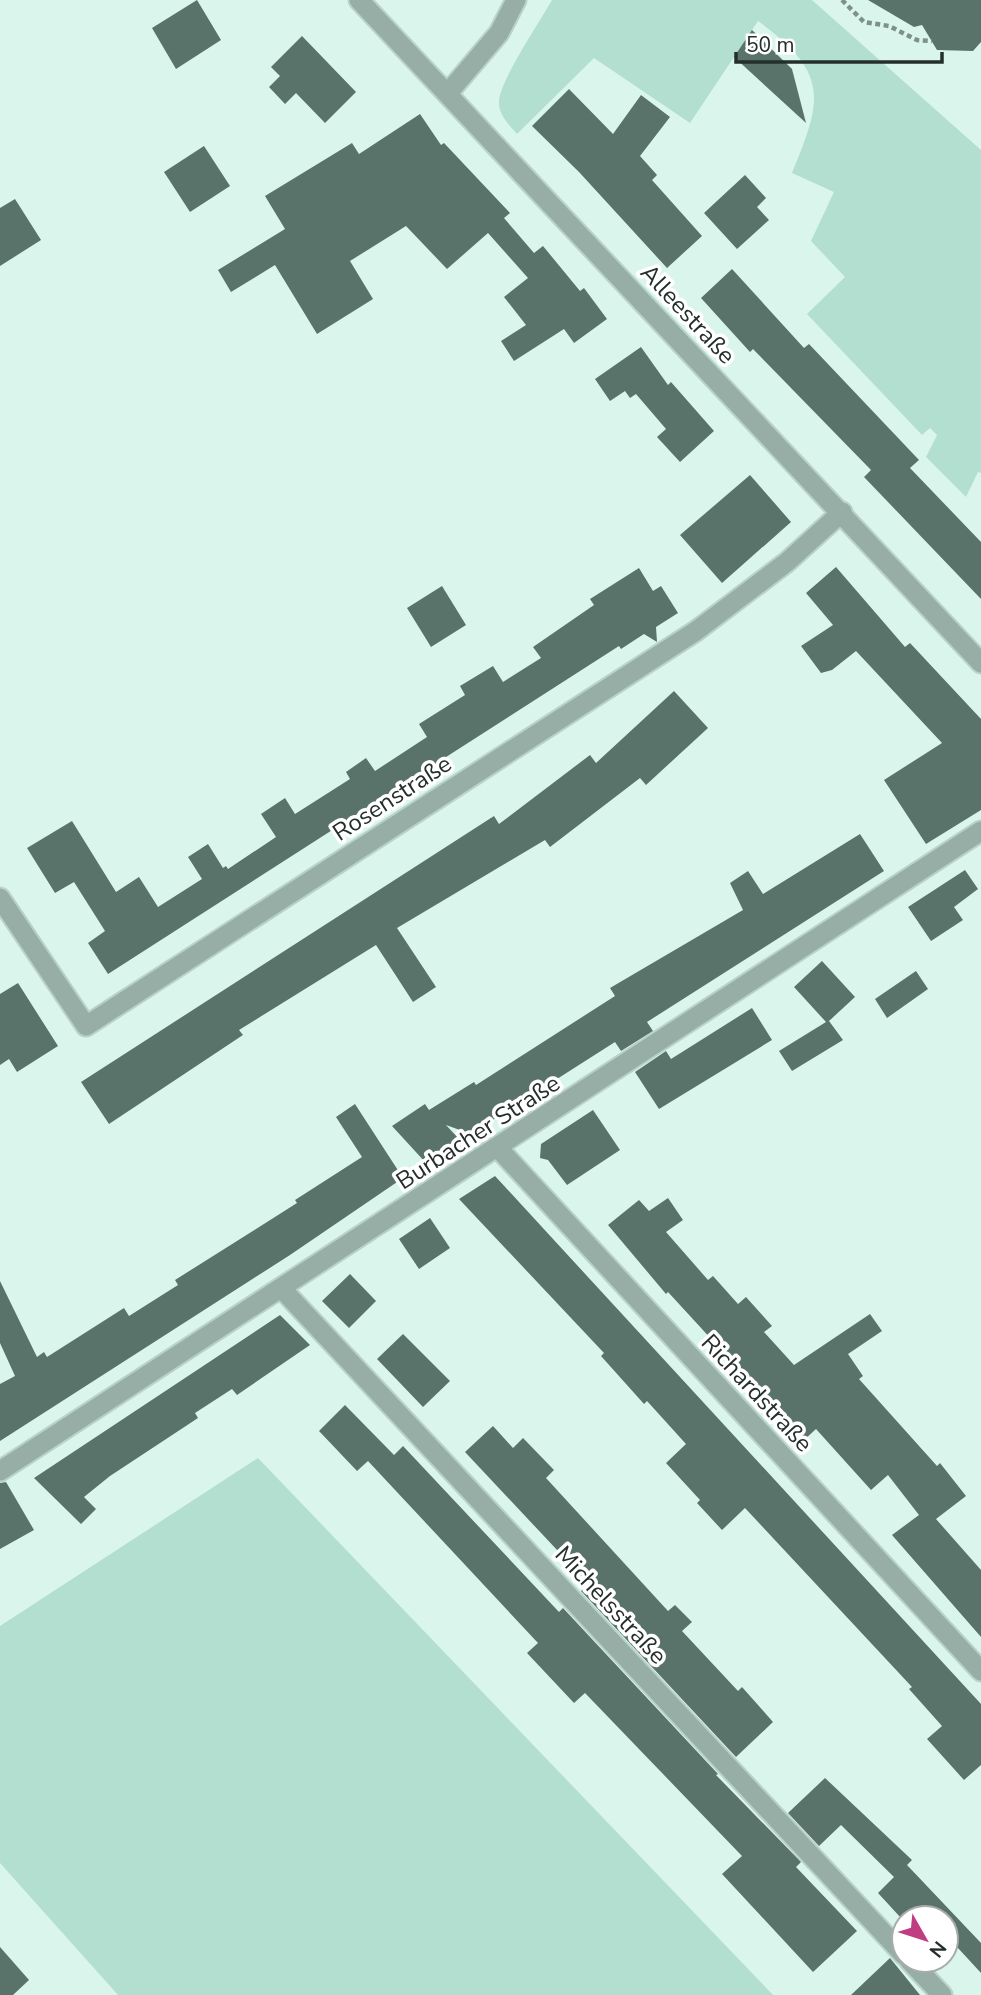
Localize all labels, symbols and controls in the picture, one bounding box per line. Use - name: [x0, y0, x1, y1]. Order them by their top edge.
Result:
- scale bar: [736, 21, 942, 65]
- text: 50 m: [746, 31, 795, 59]
- street label: Alleestraße: [633, 257, 743, 371]
- street label: Rosenstraße: [326, 748, 458, 848]
- street label: Burbacher Straße: [390, 1067, 566, 1197]
- street label: Richardstraße: [694, 1327, 820, 1459]
- street label: Michelsstraße: [548, 1539, 674, 1671]
- north arrow: [890, 1904, 960, 1974]
- text: N: [923, 1935, 952, 1963]

